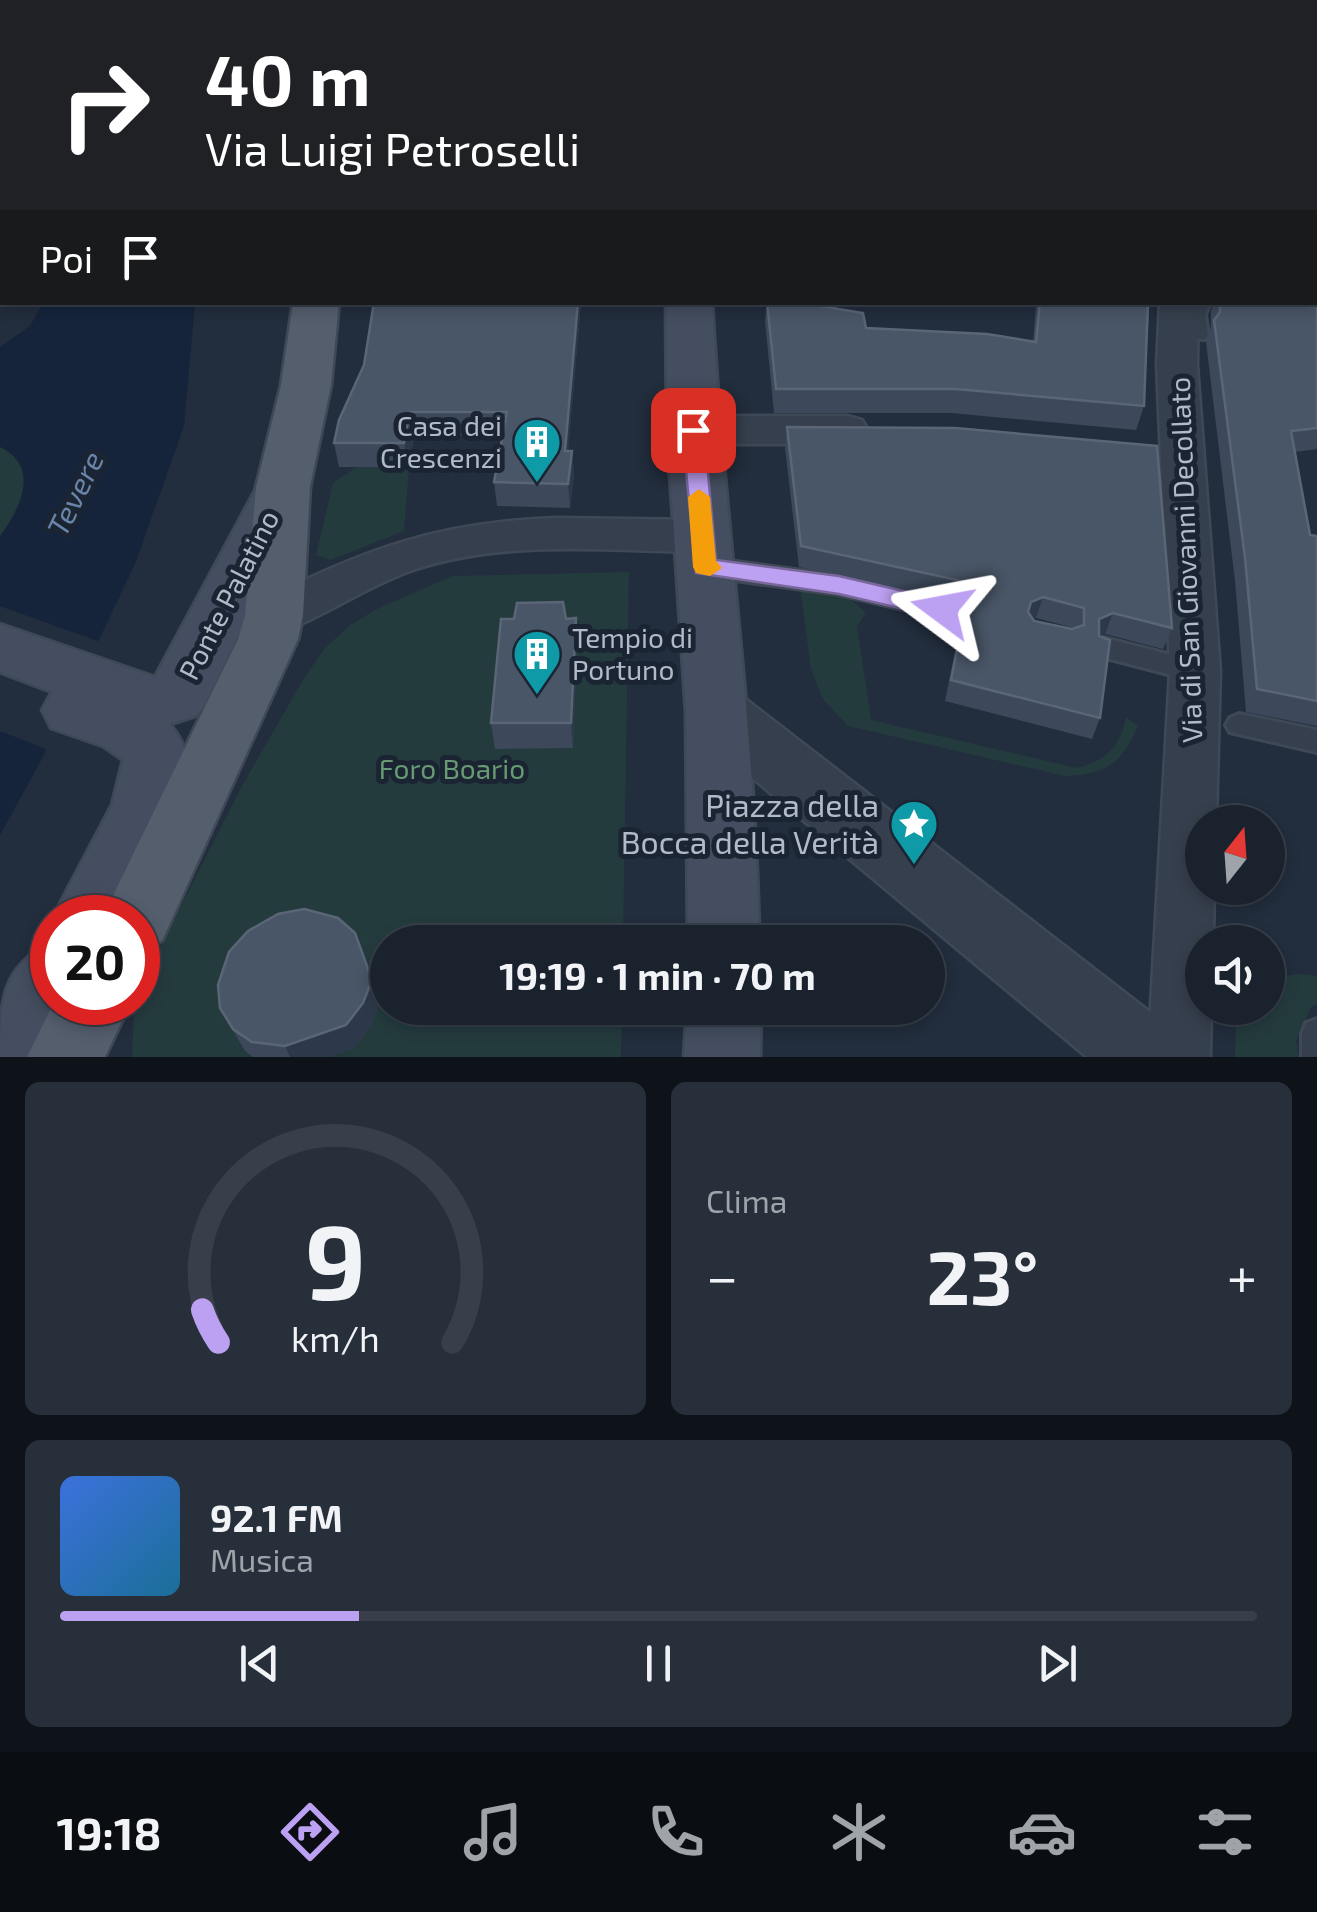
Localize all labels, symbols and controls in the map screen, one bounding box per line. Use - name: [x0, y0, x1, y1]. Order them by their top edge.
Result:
- text: 40 m: [205, 36, 371, 120]
- icon: right: [40, 40, 170, 170]
- text: Via Luigi Petroselli: [205, 121, 580, 175]
- icon: arrive: [113, 230, 168, 285]
- text: Poi: [40, 235, 93, 281]
- street label: Via di San Giovanni Decollato: [1162, 377, 1208, 744]
- pin: [651, 388, 736, 473]
- icon: arrive: [666, 403, 721, 458]
- place label: Casa dei Crescenzi: [380, 408, 502, 474]
- building icon: Casa dei Crescenzi: [511, 416, 563, 484]
- water label: Tevere: [38, 445, 110, 541]
- street label: Ponte Palatino: [171, 504, 285, 685]
- position arrow: [890, 557, 994, 661]
- place label: Tempio di Portuno: [572, 620, 693, 686]
- building icon: Tempio di Portuno: [511, 628, 563, 696]
- park label: Foro Boario: [379, 751, 525, 785]
- place label: Piazza della Bocca della Verità: [621, 785, 879, 860]
- place icon: Piazza della Bocca della Verità: [888, 798, 940, 866]
- north arrow: [1185, 805, 1285, 905]
- map controls: [1185, 805, 1285, 1025]
- speed limit sign: 20: [30, 895, 160, 1025]
- button: sound: [1185, 925, 1285, 1025]
- text: 19:19 · 1 min · 70 m: [499, 952, 816, 998]
- text: Clima: [706, 1181, 787, 1219]
- text: 9: [305, 1196, 366, 1321]
- text: 23°: [926, 1230, 1038, 1320]
- text: −: [706, 1242, 738, 1308]
- text: +: [1227, 1242, 1257, 1308]
- text: km/h: [291, 1316, 380, 1359]
- text: 92.1 FM: [210, 1494, 343, 1540]
- text: Musica: [210, 1540, 314, 1578]
- icon: previous: [232, 1636, 287, 1691]
- icon: pause: [631, 1636, 686, 1691]
- icon: next: [1030, 1636, 1085, 1691]
- icon: directions: [275, 1797, 345, 1867]
- icon: music: [458, 1797, 528, 1867]
- icon: phone: [641, 1797, 711, 1867]
- icon: climate: [824, 1797, 894, 1867]
- icon: car: [1007, 1797, 1077, 1867]
- icon: filters: [1190, 1797, 1260, 1867]
- text: 19:18: [57, 1805, 162, 1859]

